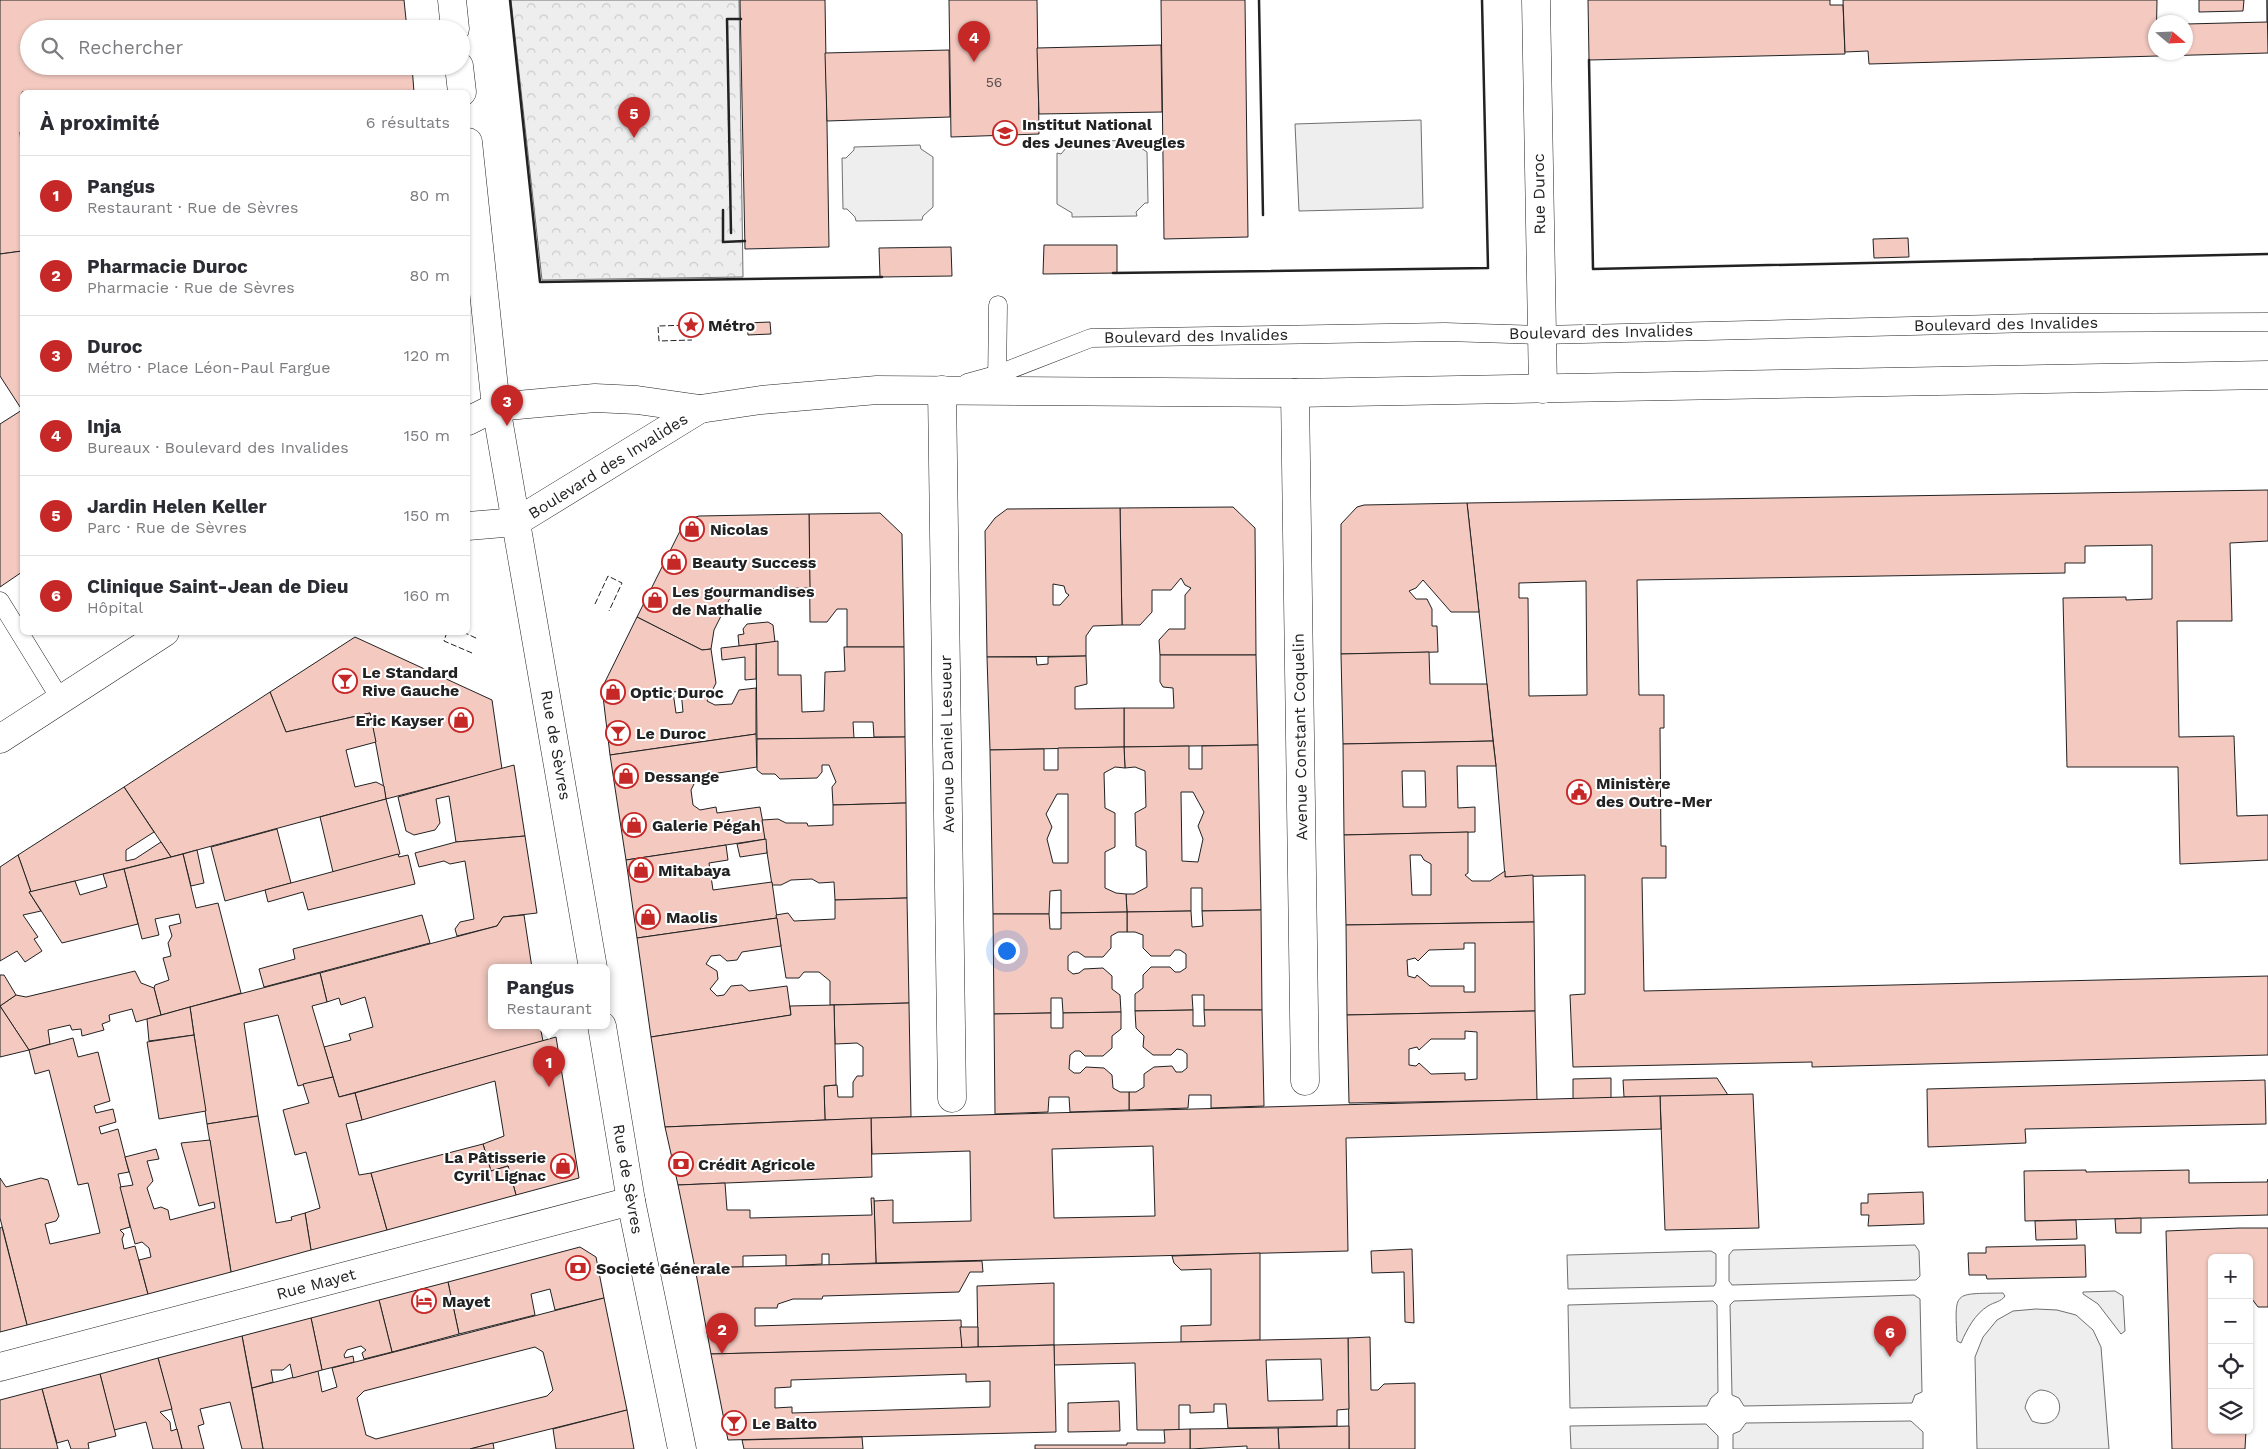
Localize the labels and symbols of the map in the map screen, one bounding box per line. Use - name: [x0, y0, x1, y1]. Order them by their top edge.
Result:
- north arrow: [2148, 15, 2193, 60]
- pin: 4: [958, 21, 990, 62]
- house number: 56: [986, 74, 1002, 90]
- pin: 5: [618, 97, 650, 138]
- place label: Institut National des Jeunes Aveugles: [1022, 115, 1186, 152]
- school or university icon: Institut National des Jeunes Aveugles: [992, 120, 1018, 146]
- street label: Rue Duroc: [1529, 153, 1549, 235]
- place icon: Métro: [678, 312, 704, 338]
- street label: Boulevard des Invalides: [1914, 313, 2098, 335]
- place label: Métro: [708, 316, 755, 335]
- street label: Boulevard des Invalides: [1509, 321, 1693, 343]
- street label: Boulevard des Invalides: [1104, 325, 1288, 347]
- pin: 3: [491, 385, 523, 426]
- street label: Boulevard des Invalides: [525, 409, 691, 523]
- shop icon: Nicolas: [679, 516, 705, 542]
- place label: Nicolas: [710, 520, 769, 539]
- shop icon: Beauty Success: [661, 549, 687, 575]
- place label: Beauty Success: [692, 553, 817, 572]
- place label: Les gourmandises de Nathalie: [672, 582, 815, 619]
- shop icon: Les gourmandises de Nathalie: [642, 587, 668, 613]
- street label: Avenue Constant Coquelin: [1289, 633, 1311, 841]
- street label: Avenue Daniel Lesueur: [936, 654, 958, 833]
- place label: Le Standard Rive Gauche: [362, 663, 459, 700]
- bar icon: Le Standard Rive Gauche: [332, 668, 358, 694]
- shop icon: Optic Duroc: [600, 679, 626, 705]
- place label: Optic Duroc: [630, 683, 724, 702]
- street label: Rue de Sèvres: [537, 689, 575, 801]
- shop icon: Eric Kayser: [448, 707, 474, 733]
- place label: Eric Kayser: [355, 711, 444, 730]
- bar icon: Le Duroc: [605, 720, 631, 746]
- place label: Le Duroc: [636, 724, 706, 743]
- shop icon: Dessange: [613, 763, 639, 789]
- place label: Dessange: [644, 767, 719, 786]
- place label: Ministère des Outre-Mer: [1596, 774, 1712, 811]
- public building icon: Ministère des Outre-Mer: [1566, 779, 1592, 805]
- shop icon: Galerie Pégah: [621, 812, 647, 838]
- place label: Galerie Pégah: [652, 816, 761, 835]
- shop icon: Mitabaya: [628, 857, 654, 883]
- place label: Mitabaya: [658, 861, 731, 880]
- shop icon: Maolis: [635, 904, 661, 930]
- place label: Maolis: [666, 908, 718, 927]
- your location: [994, 938, 1020, 964]
- pin: 1: [533, 1046, 565, 1087]
- street label: Rue de Sèvres: [609, 1123, 647, 1235]
- place label: La Pâtisserie Cyril Lignac: [444, 1148, 546, 1185]
- bank icon: Crédit Agricole: [668, 1151, 694, 1177]
- shop icon: La Pâtisserie Cyril Lignac: [550, 1153, 576, 1179]
- place label: Crédit Agricole: [698, 1155, 815, 1174]
- bank icon: Societé Génerale: [565, 1255, 591, 1281]
- place label: Societé Génerale: [596, 1259, 730, 1278]
- street label: Rue Mayet: [274, 1264, 358, 1304]
- hotel icon: Mayet: [411, 1288, 437, 1314]
- place label: Mayet: [442, 1292, 490, 1311]
- pin: 2: [706, 1313, 738, 1354]
- pin: 6: [1874, 1316, 1906, 1357]
- bar icon: Le Balto: [721, 1410, 747, 1436]
- place label: Le Balto: [752, 1414, 818, 1433]

